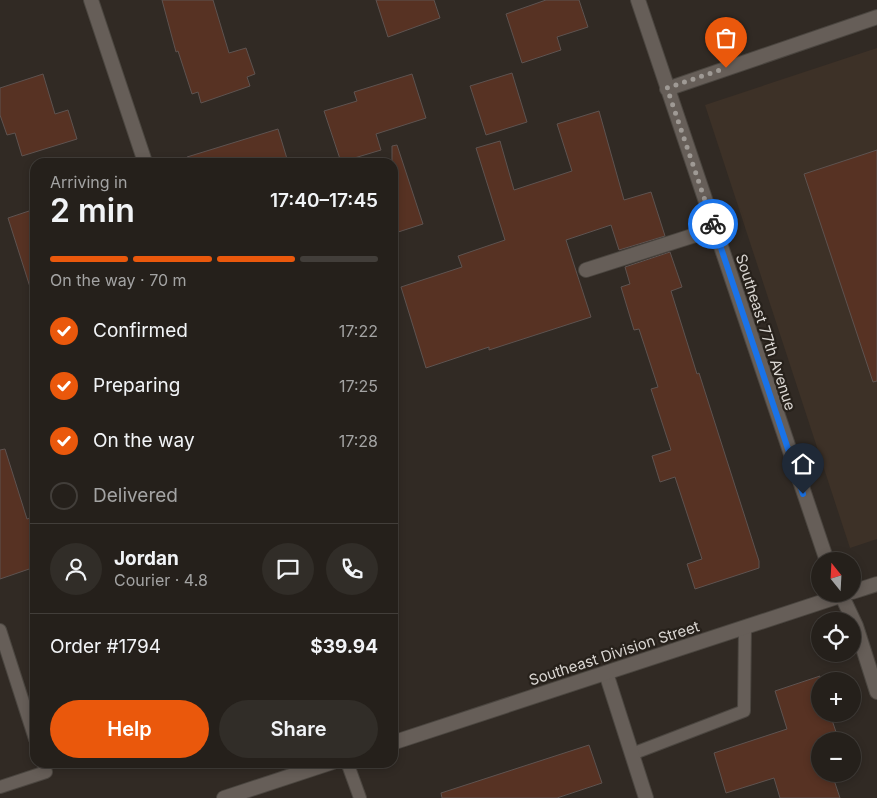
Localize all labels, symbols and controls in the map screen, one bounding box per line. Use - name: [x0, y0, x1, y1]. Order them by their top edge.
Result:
- pin: [705, 17, 747, 68]
- icon: bag: [712, 24, 740, 52]
- text: Arriving in: [50, 172, 127, 192]
- text: 17:40–17:45: [270, 189, 378, 212]
- text: 2 min: [50, 191, 135, 230]
- courier: [688, 199, 738, 249]
- icon: bike: [699, 210, 727, 238]
- street label: Southeast 77th Avenue: [732, 251, 800, 413]
- text: On the way · 70 m: [50, 270, 187, 290]
- icon: check: [50, 317, 78, 345]
- text: Confirmed: [93, 319, 188, 342]
- text: 17:22: [339, 321, 378, 341]
- icon: check: [50, 372, 78, 400]
- text: Preparing: [93, 374, 180, 397]
- text: 17:25: [339, 376, 378, 396]
- icon: check: [50, 427, 78, 455]
- text: On the way: [93, 429, 195, 452]
- text: 17:28: [339, 431, 378, 451]
- pin: [782, 443, 824, 494]
- icon: home: [789, 450, 817, 478]
- text: Delivered: [93, 484, 178, 507]
- button: person: [50, 543, 102, 595]
- button: chat: [262, 543, 314, 595]
- button: phone: [326, 543, 378, 595]
- text: Jordan: [114, 547, 179, 570]
- north arrow: [811, 552, 861, 602]
- map controls: [811, 552, 861, 782]
- text: Courier · 4.8: [114, 570, 208, 590]
- button: locate: [811, 612, 861, 662]
- street label: Southeast Division Street: [526, 616, 702, 690]
- text: Order #1794: [50, 635, 161, 658]
- text: $39.94: [310, 635, 378, 658]
- button: +: [811, 672, 861, 722]
- button: Help: [50, 700, 209, 758]
- button: Share: [219, 700, 378, 758]
- button: −: [811, 732, 861, 782]

